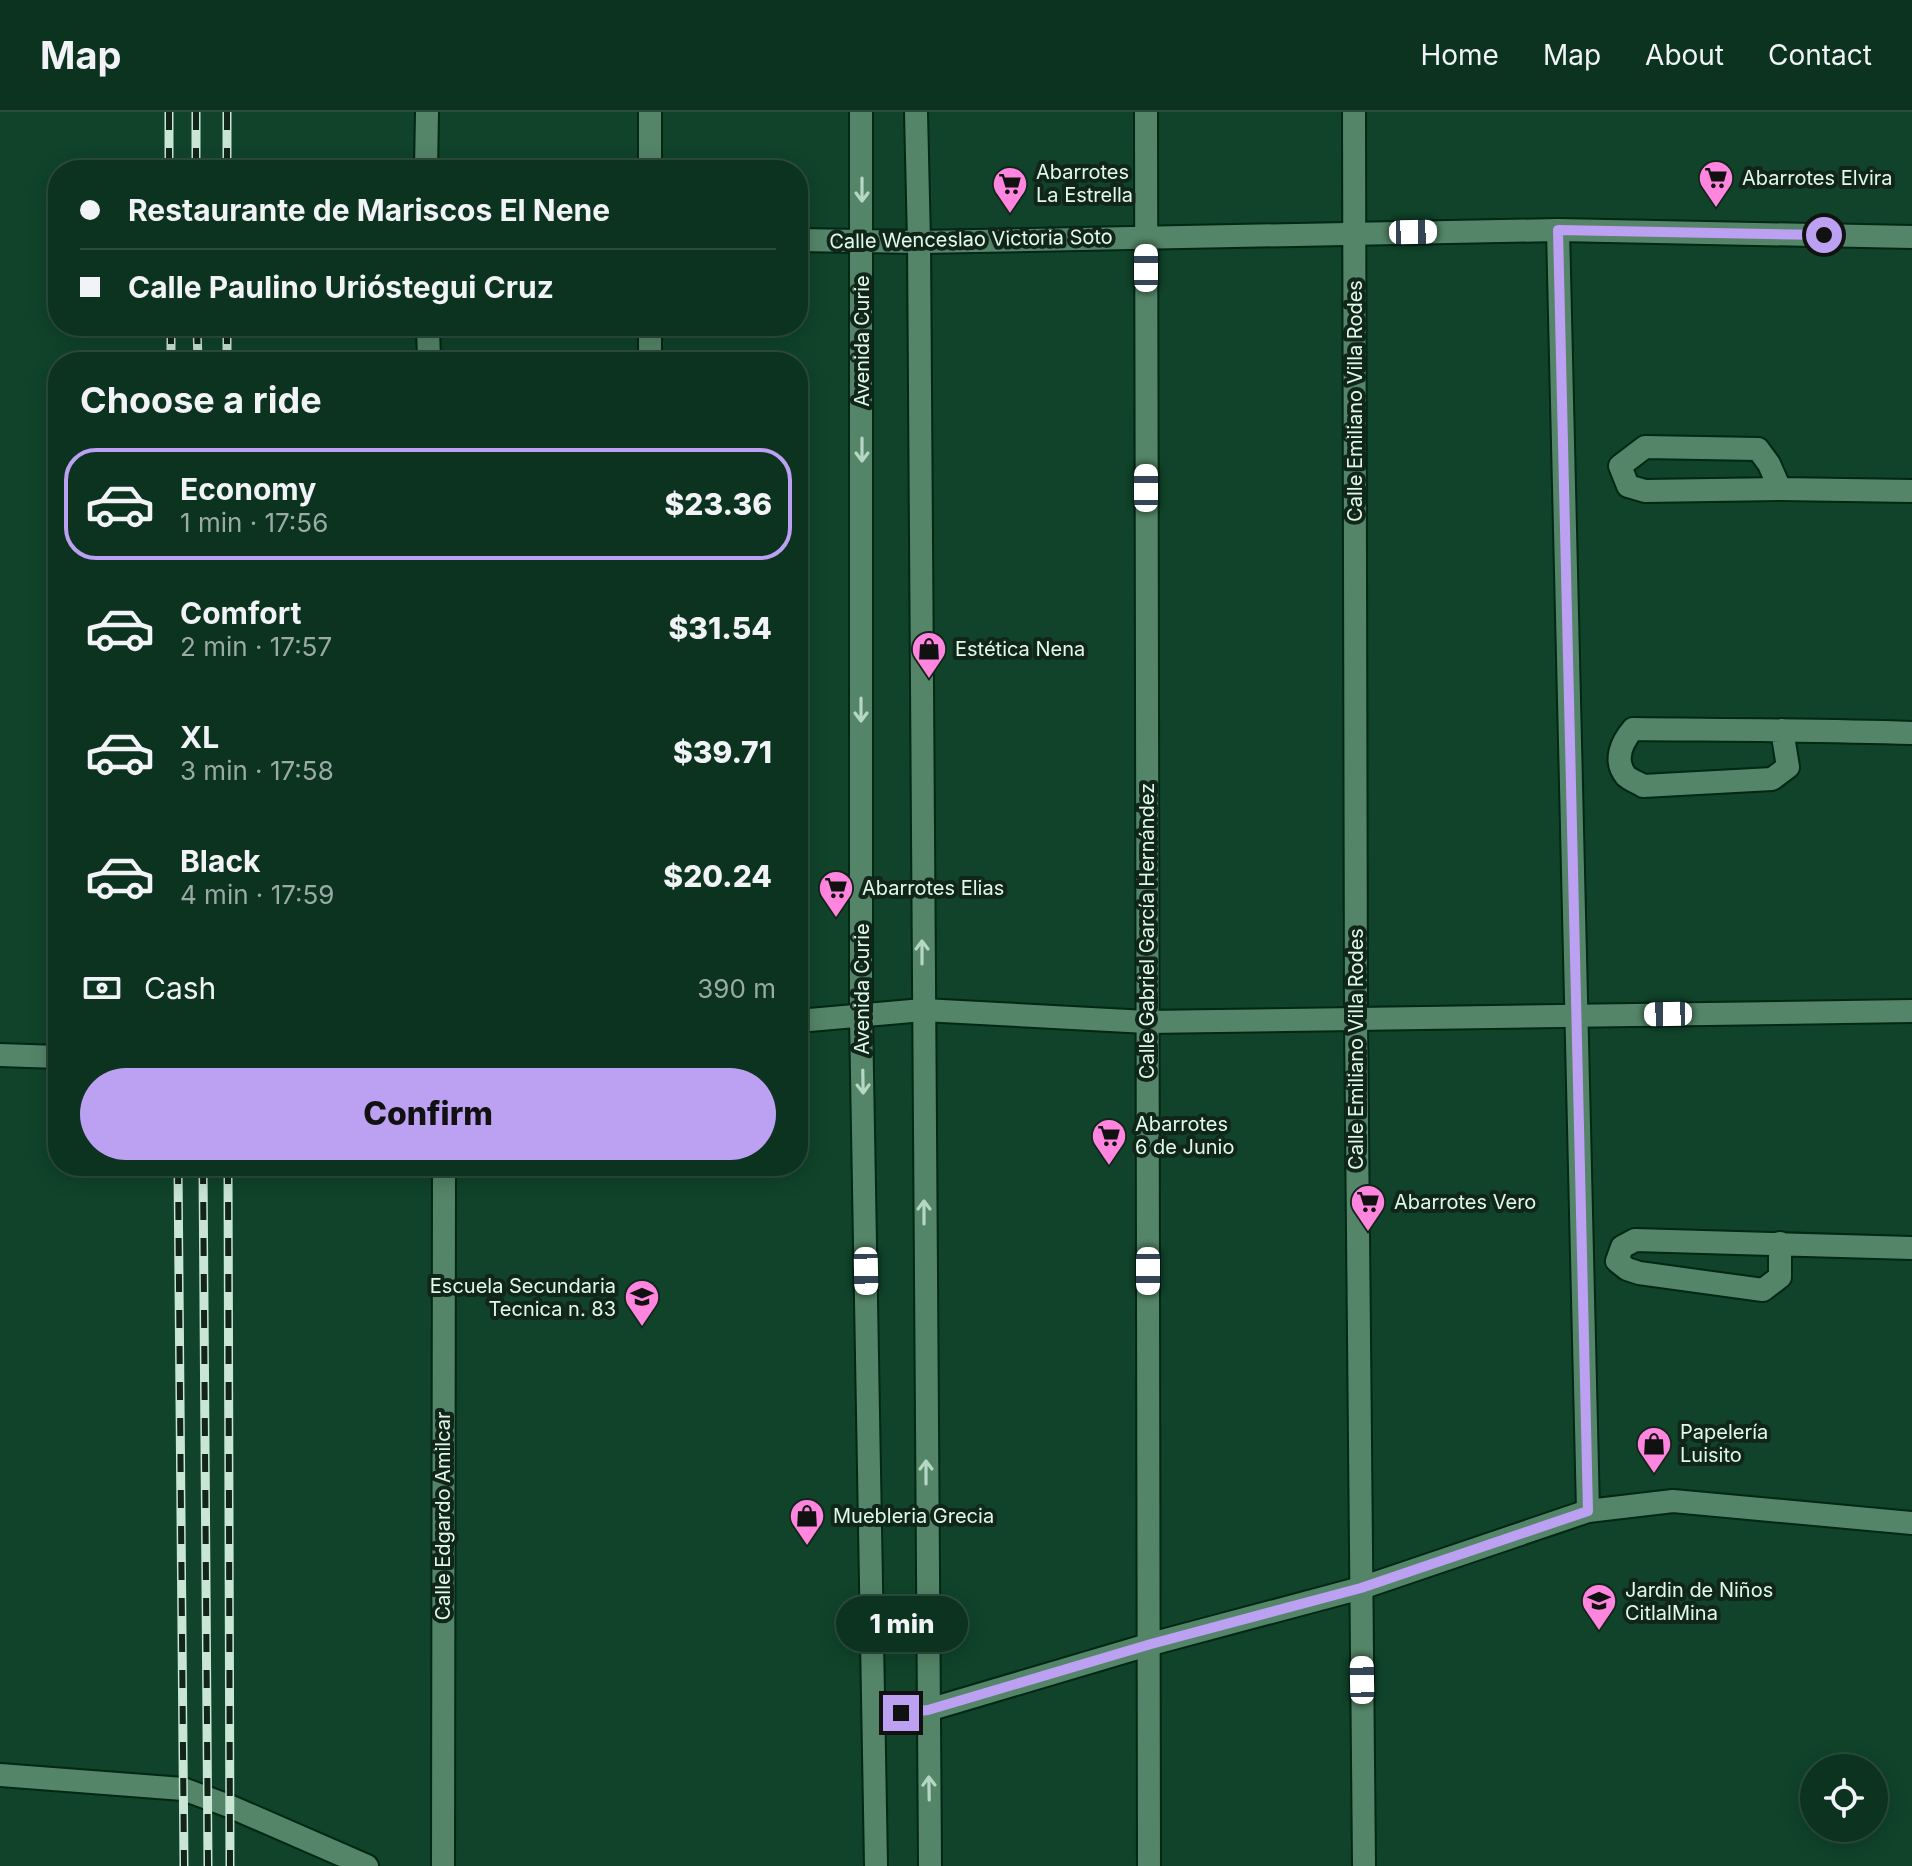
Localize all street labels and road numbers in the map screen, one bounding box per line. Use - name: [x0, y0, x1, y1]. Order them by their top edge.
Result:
- street label: Calle Wenceslao Victoria Soto: [829, 225, 1113, 253]
- street label: Avenida Curie: [850, 275, 874, 407]
- street label: Calle Emiliano Villa Rodes: [1343, 280, 1367, 522]
- street label: Calle Gabriel García Hernández: [1135, 783, 1159, 1079]
- street label: Avenida Curie: [850, 923, 874, 1055]
- street label: Calle Emiliano Villa Rodes: [1344, 928, 1368, 1170]
- street label: Calle Edgardo Amilcar: [431, 1411, 455, 1621]

